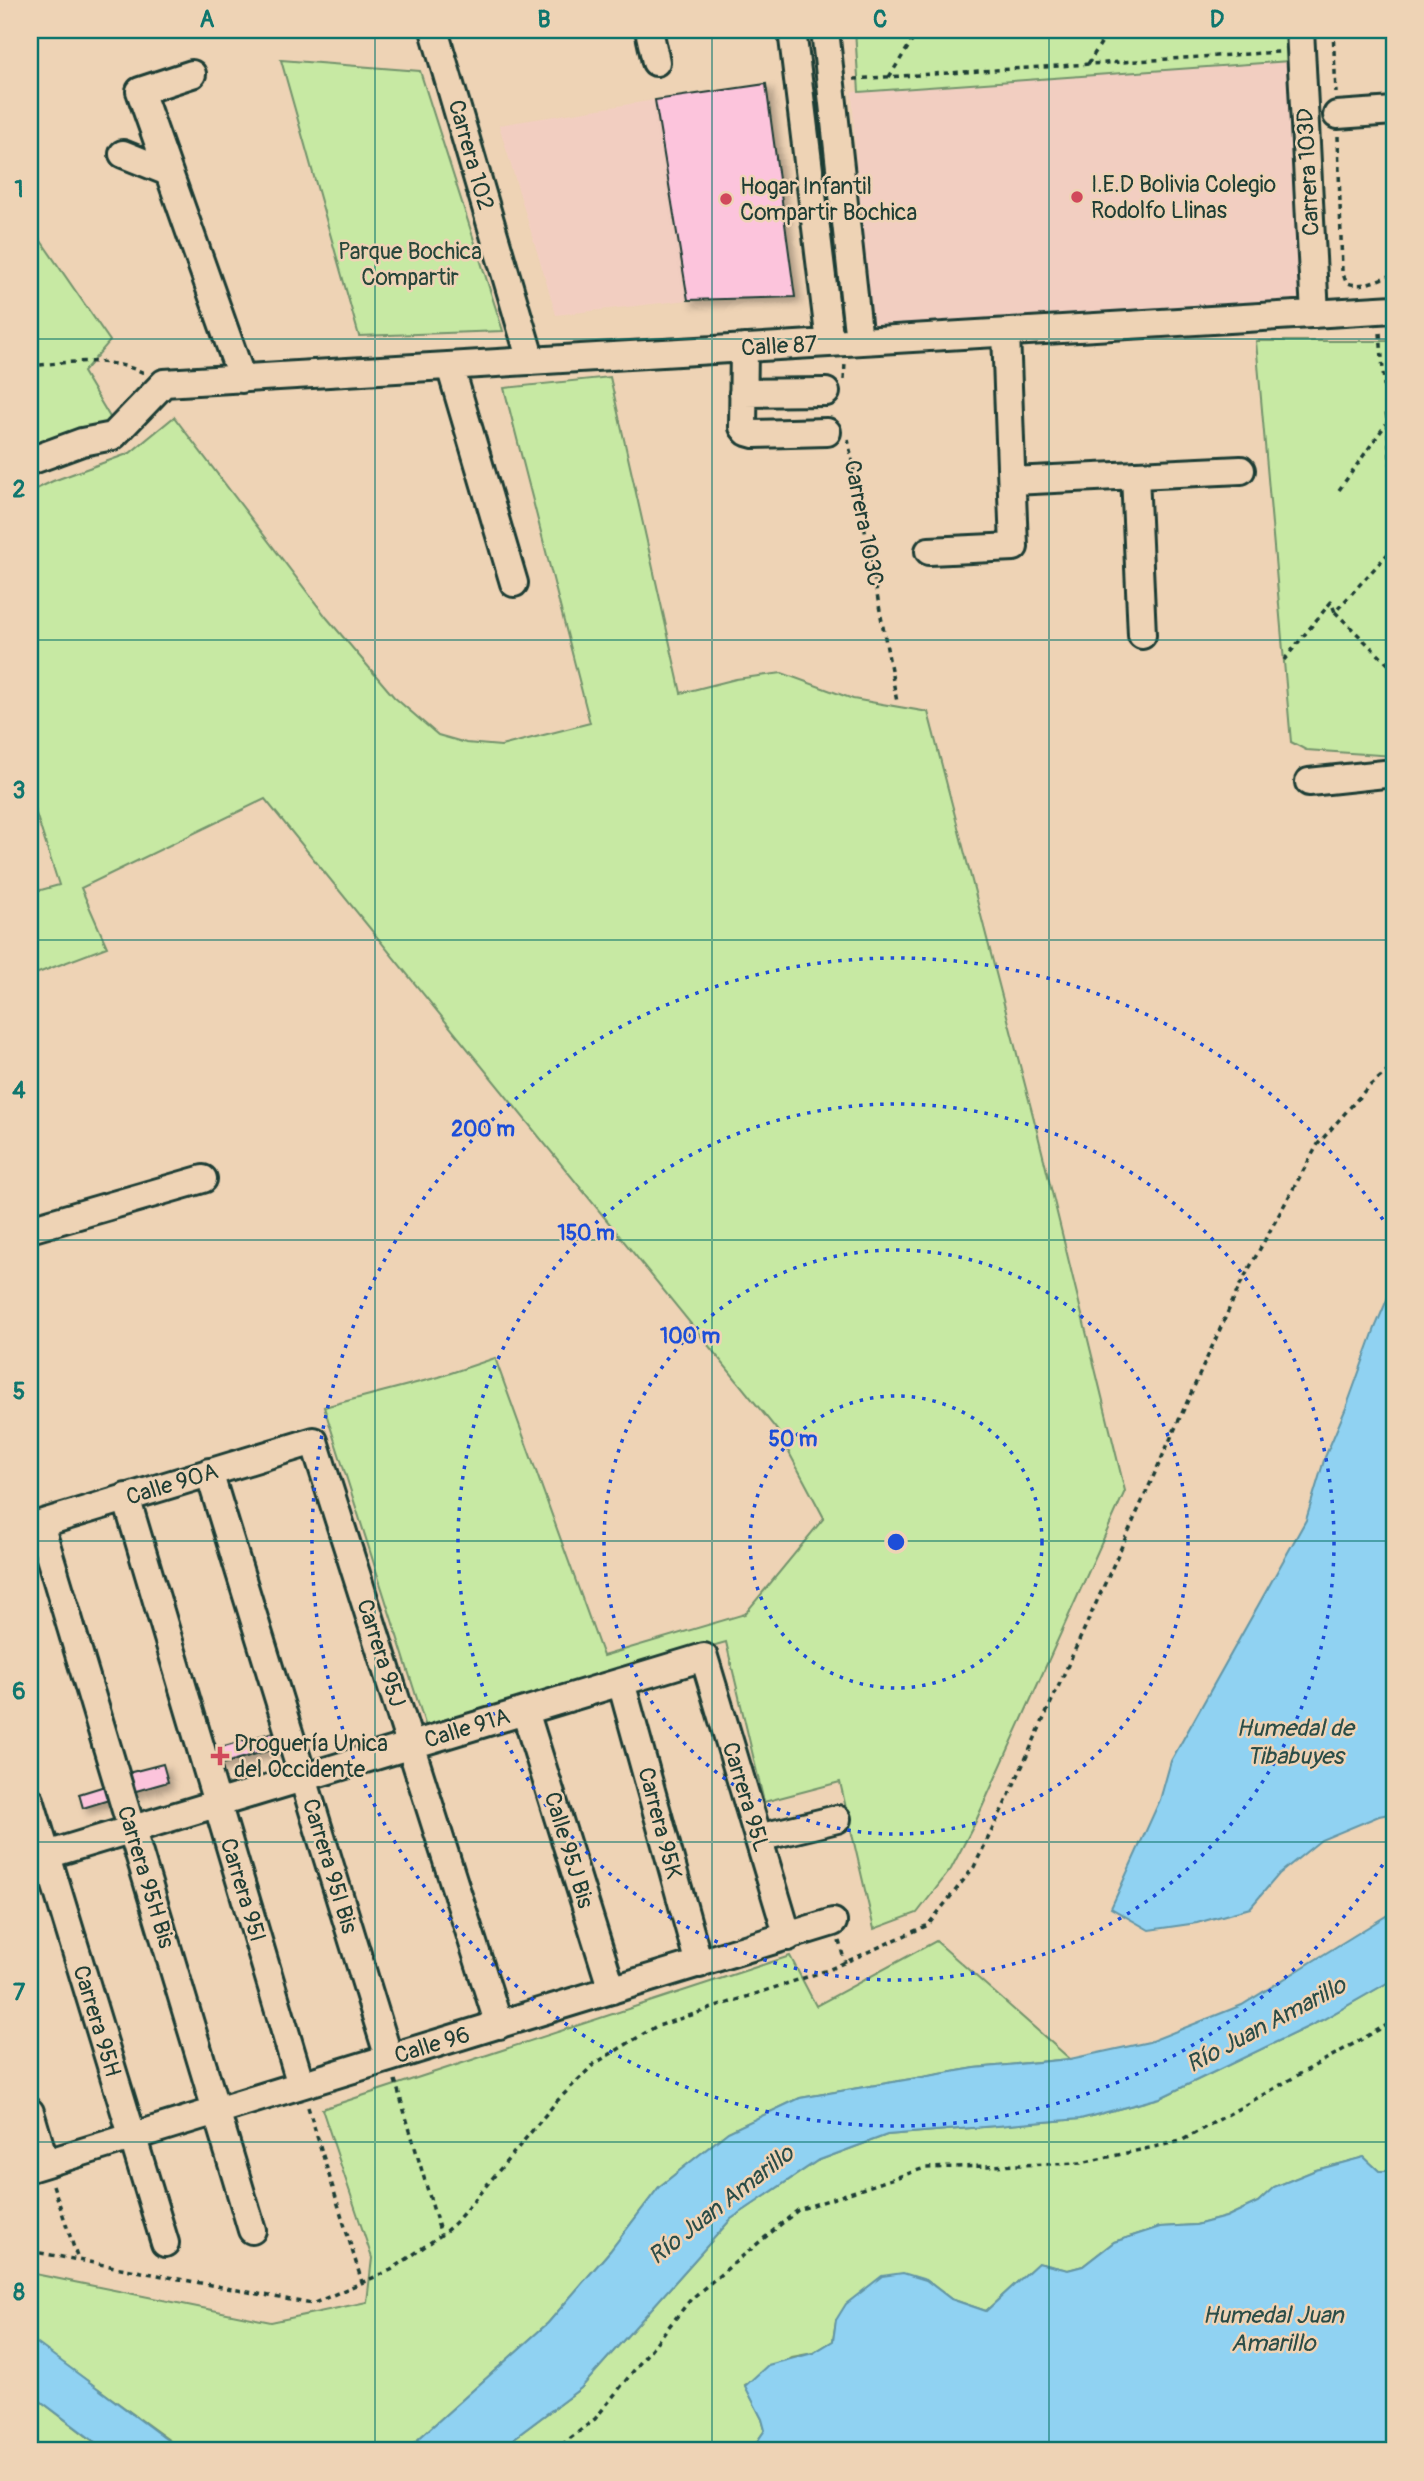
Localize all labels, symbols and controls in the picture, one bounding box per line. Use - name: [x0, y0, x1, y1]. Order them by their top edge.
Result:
- text: A: [200, 5, 215, 34]
- text: B: [537, 5, 551, 34]
- text: C: [873, 5, 887, 34]
- text: D: [1210, 5, 1224, 34]
- street label: Carrera 102: [441, 96, 501, 214]
- street label: Carrera 103D: [1290, 107, 1326, 237]
- place label: I.E.D Bolivia Colegio Rodolfo Llinas: [1091, 170, 1276, 225]
- place label: Hogar Infantil Compartir Bochica: [740, 172, 917, 227]
- text: 1: [15, 175, 24, 204]
- marker: I.E.D Bolivia Colegio Rodolfo Llinas: [1069, 189, 1085, 205]
- marker: Hogar Infantil Compartir Bochica: [718, 191, 734, 207]
- park label: Parque Bochica Compartir: [338, 237, 482, 292]
- street label: Calle 87: [740, 330, 818, 362]
- street label: Carrera 103C: [838, 458, 890, 588]
- text: 2: [13, 475, 26, 504]
- text: 3: [13, 776, 25, 805]
- text: 4: [12, 1076, 26, 1105]
- text: 200 m: [451, 1116, 515, 1143]
- text: 150 m: [557, 1220, 615, 1247]
- text: 100 m: [660, 1323, 720, 1350]
- text: 5: [13, 1377, 25, 1406]
- text: 50 m: [769, 1426, 818, 1453]
- street label: Calle 90A: [123, 1456, 222, 1512]
- centre of rings: [884, 1530, 908, 1554]
- street label: Carrera 95J: [350, 1596, 412, 1710]
- text: 6: [12, 1677, 26, 1706]
- street label: Calle 91A: [421, 1701, 513, 1755]
- water label: Humedal de Tibabuyes: [1236, 1714, 1356, 1771]
- place label: Droguería Unica del Occidente: [234, 1729, 388, 1784]
- street label: Carrera 95L: [716, 1739, 776, 1855]
- marker: Droguería Unica del Occidente: [212, 1748, 228, 1764]
- street label: Carrera 95K: [631, 1764, 689, 1882]
- street label: Calle 95J Bis: [538, 1788, 600, 1912]
- street label: Carrera 95I Bis: [296, 1795, 364, 1937]
- street label: Carrera 95H Bis: [111, 1802, 181, 1952]
- street label: Carrera 95I: [214, 1835, 272, 1945]
- street label: Carrera 95H: [66, 1962, 128, 2080]
- water label: Río Juan Amarillo: [1181, 1970, 1352, 2079]
- text: 7: [13, 1978, 26, 2007]
- street label: Calle 96: [391, 2020, 473, 2070]
- water label: Río Juan Amarillo: [643, 2138, 801, 2271]
- text: 8: [13, 2278, 25, 2307]
- water label: Humedal Juan Amarillo: [1202, 2301, 1345, 2358]

